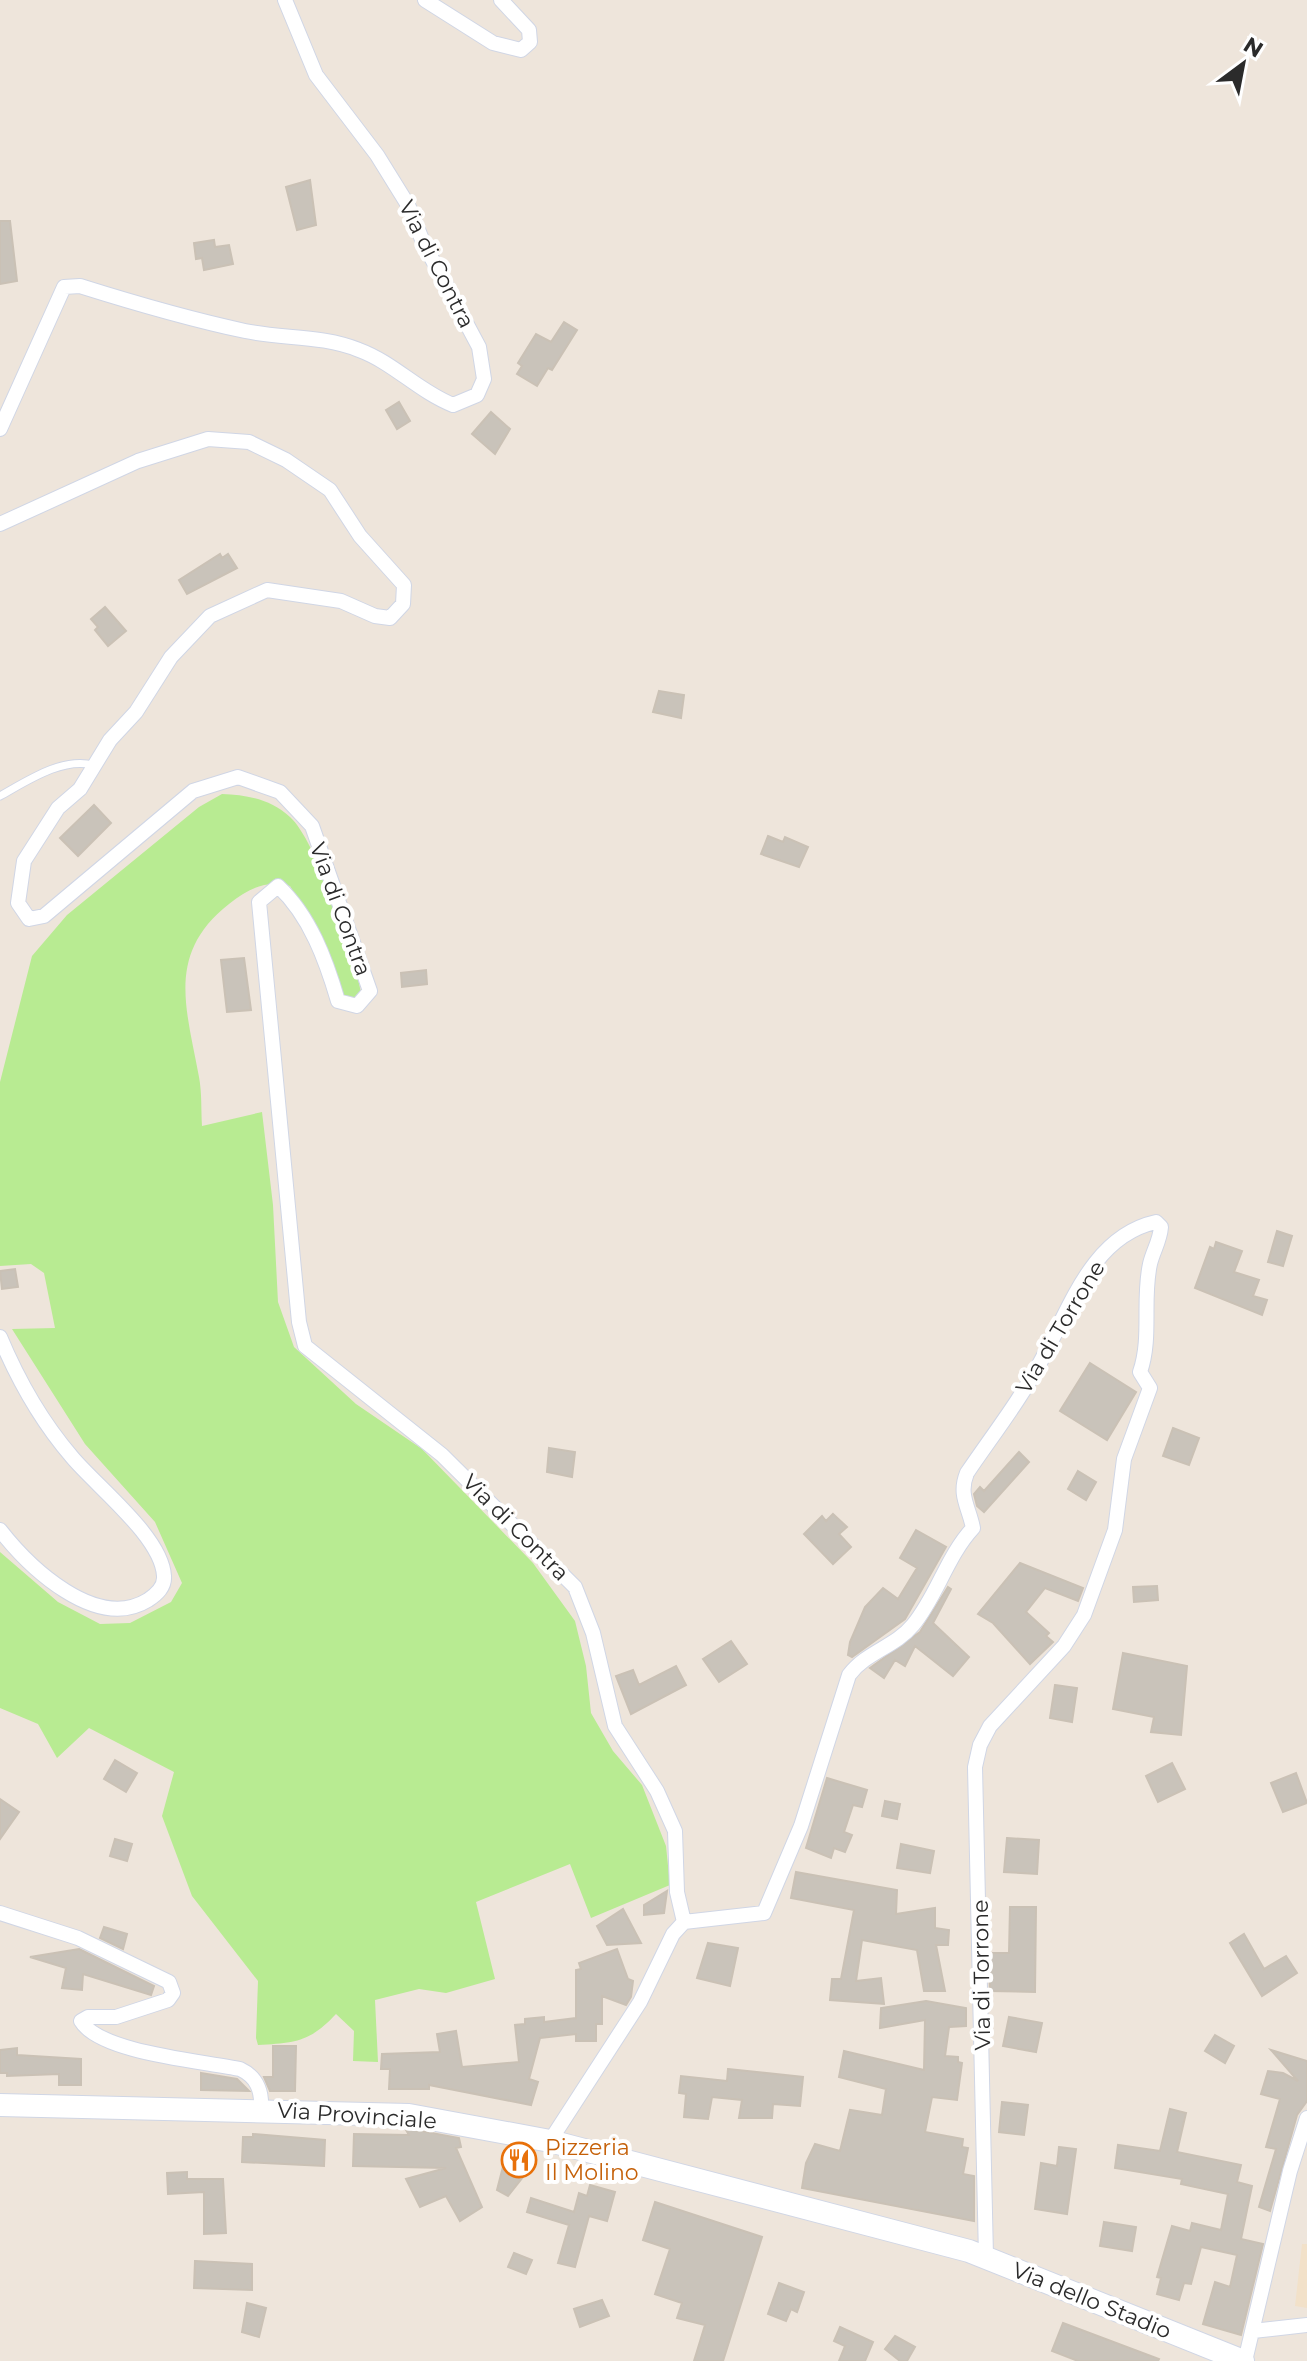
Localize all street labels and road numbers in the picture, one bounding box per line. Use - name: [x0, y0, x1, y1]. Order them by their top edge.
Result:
- street label: Via di Contra: [393, 196, 480, 333]
- street label: Via di Contra: [304, 839, 377, 979]
- street label: Via di Torrone: [1010, 1256, 1111, 1399]
- street label: Via di Contra: [457, 1468, 575, 1586]
- street label: Via di Torrone: [967, 1899, 996, 2051]
- street label: Via Provinciale: [276, 2096, 438, 2135]
- street label: Via dello Stadio: [1008, 2256, 1175, 2345]

